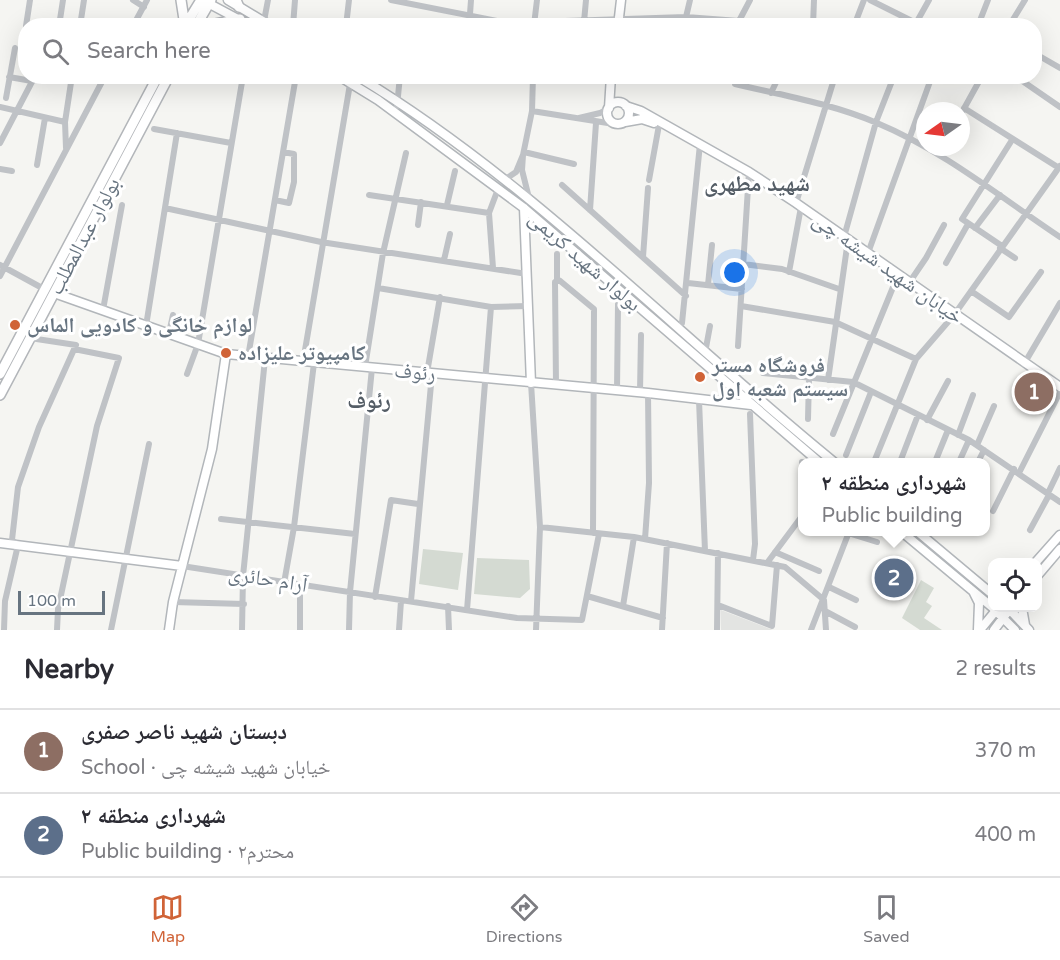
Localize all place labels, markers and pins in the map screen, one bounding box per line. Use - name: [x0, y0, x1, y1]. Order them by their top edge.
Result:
- place label: لوازم خانگی و کادویی الماس: [27, 313, 252, 339]
- marker: لوازم خانگی و کادویی الماس: [8, 318, 22, 332]
- place label: کامپیوتر علیزاده: [238, 341, 366, 366]
- marker: کامپیوتر علیزاده: [219, 346, 233, 360]
- place label: فروشگاه مستر سیستم شعبه اول: [711, 353, 848, 403]
- marker: فروشگاه مستر سیستم شعبه اول: [693, 370, 707, 384]
- pin: 1: [1014, 370, 1054, 414]
- pin: 2: [874, 556, 914, 600]

